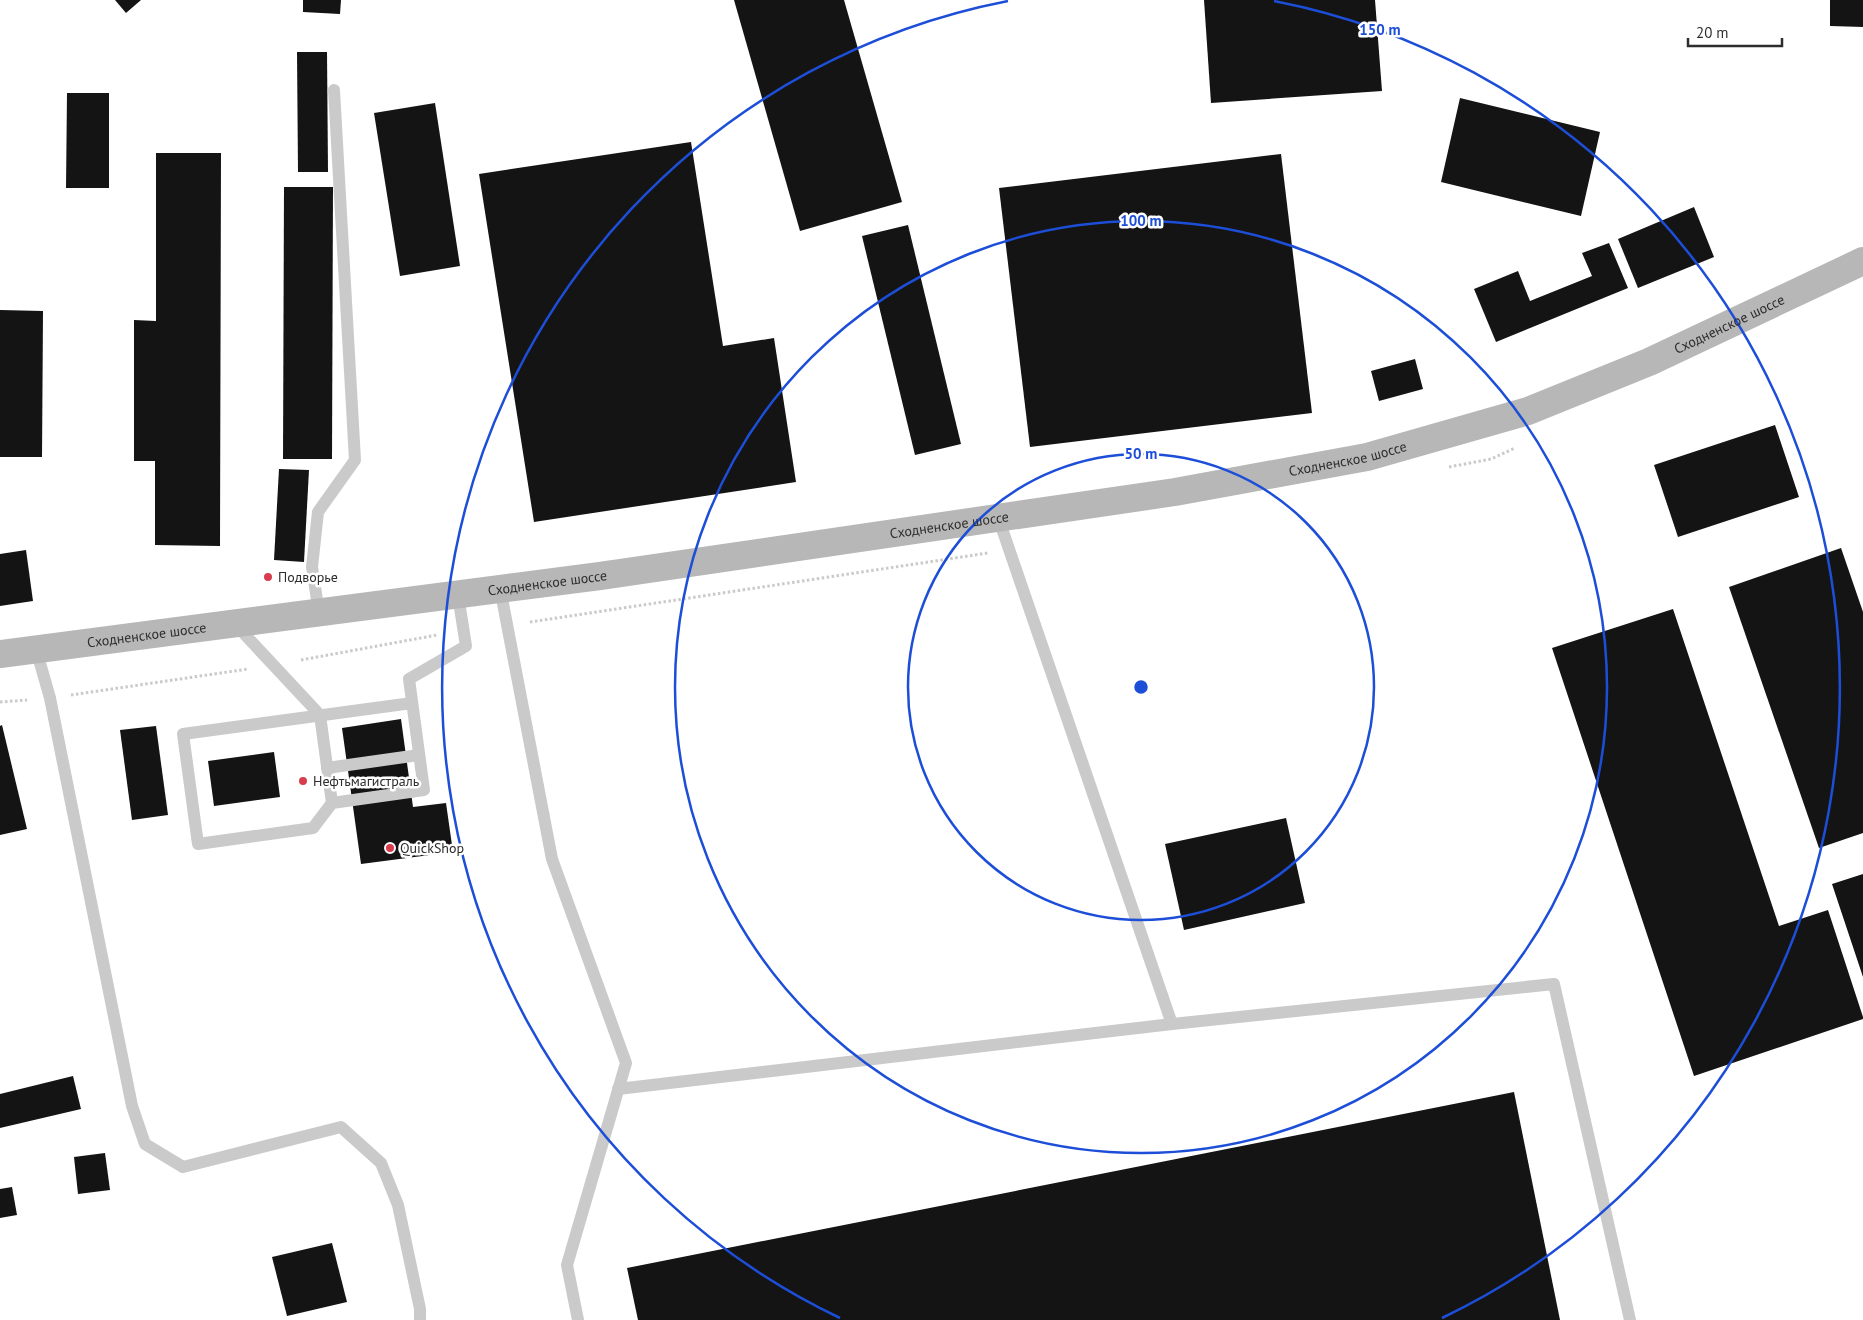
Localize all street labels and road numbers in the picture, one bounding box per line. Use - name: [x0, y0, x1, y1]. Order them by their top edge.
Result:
- street label: Сходненское шоссе: [1671, 290, 1787, 358]
- street label: Сходненское шоссе: [1287, 437, 1409, 480]
- street label: Сходненское шоссе: [889, 507, 1010, 543]
- street label: Сходненское шоссе: [487, 566, 608, 600]
- street label: Сходненское шоссе: [86, 618, 207, 652]

